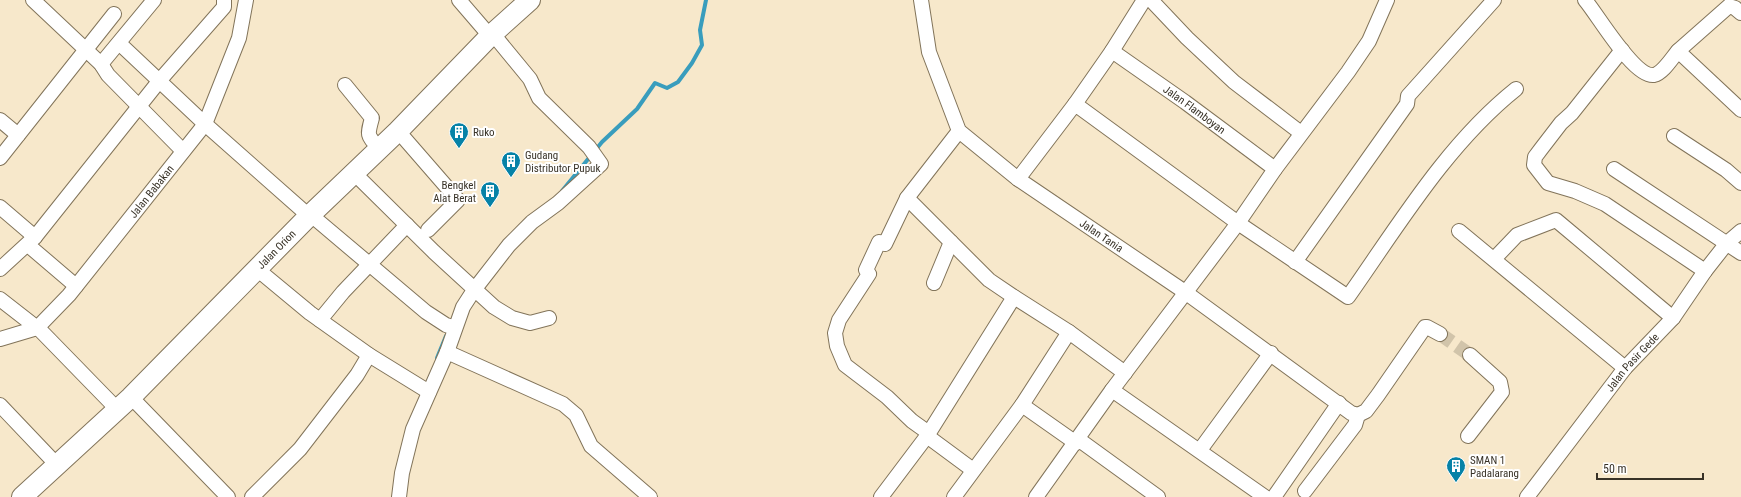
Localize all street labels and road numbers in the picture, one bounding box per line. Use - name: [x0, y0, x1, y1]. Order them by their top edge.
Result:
- street label: Jalan Flamboyan: [1161, 83, 1228, 137]
- street label: Jalan Babakan: [127, 163, 177, 221]
- street label: Jalan Tania: [1077, 217, 1125, 255]
- street label: Jalan Orion: [255, 227, 299, 272]
- street label: Jalan Pasir Gede: [1603, 331, 1662, 394]

